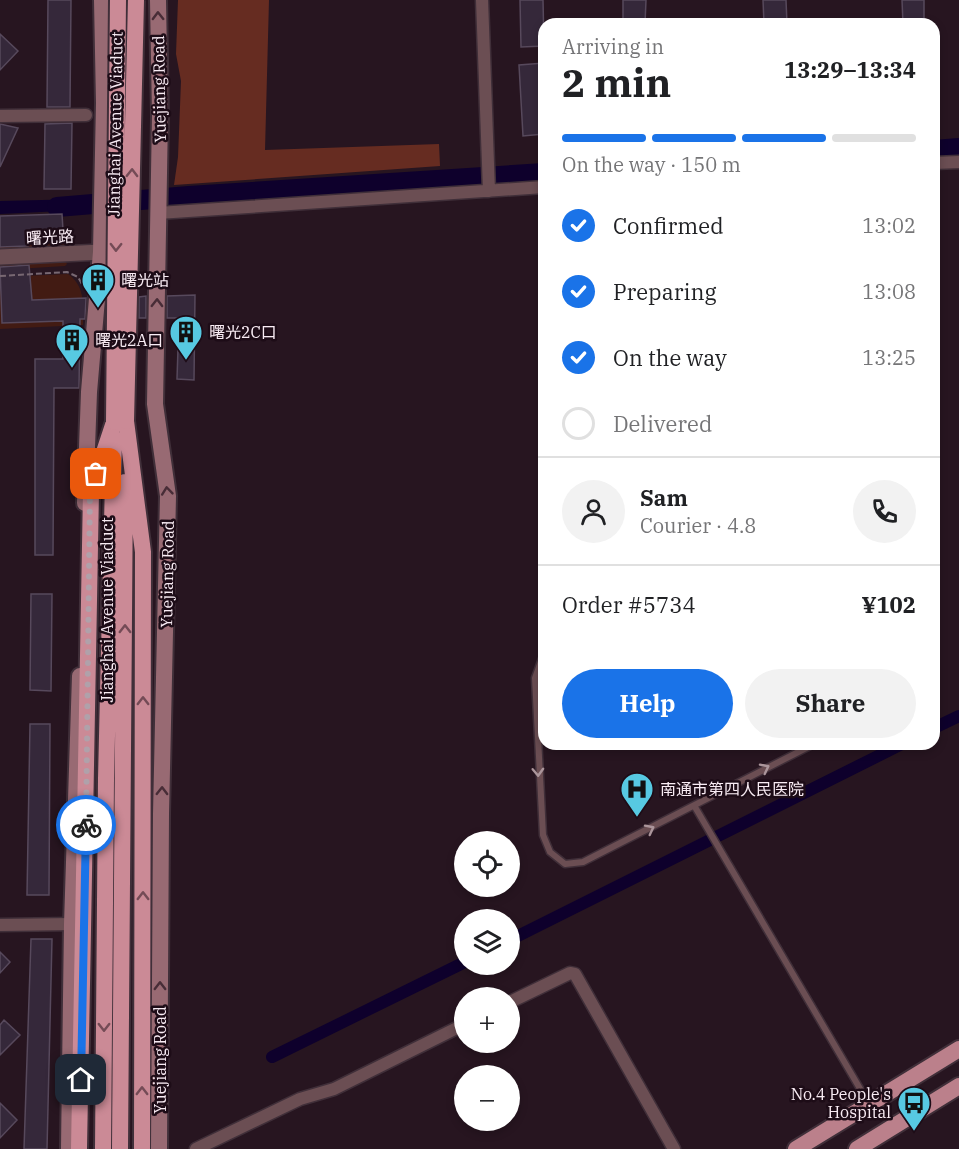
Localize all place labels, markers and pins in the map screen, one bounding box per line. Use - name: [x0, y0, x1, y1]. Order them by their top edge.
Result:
- building icon: 曙光站: [80, 262, 116, 309]
- place label: 曙光站: [121, 270, 169, 290]
- building icon: 曙光2C口: [168, 314, 204, 361]
- building icon: 曙光2A口: [54, 322, 90, 369]
- place label: 曙光2C口: [209, 322, 277, 342]
- place label: 曙光2A口: [95, 330, 164, 350]
- pin: [70, 448, 121, 499]
- hospital icon: 南通市第四人民医院: [619, 771, 655, 818]
- place label: 南通市第四人民医院: [660, 779, 804, 799]
- pin: [55, 1054, 106, 1105]
- place label: No.4 People's Hospital: [791, 1084, 891, 1122]
- bus stop icon: No.4 People's Hospital: [896, 1085, 932, 1132]

